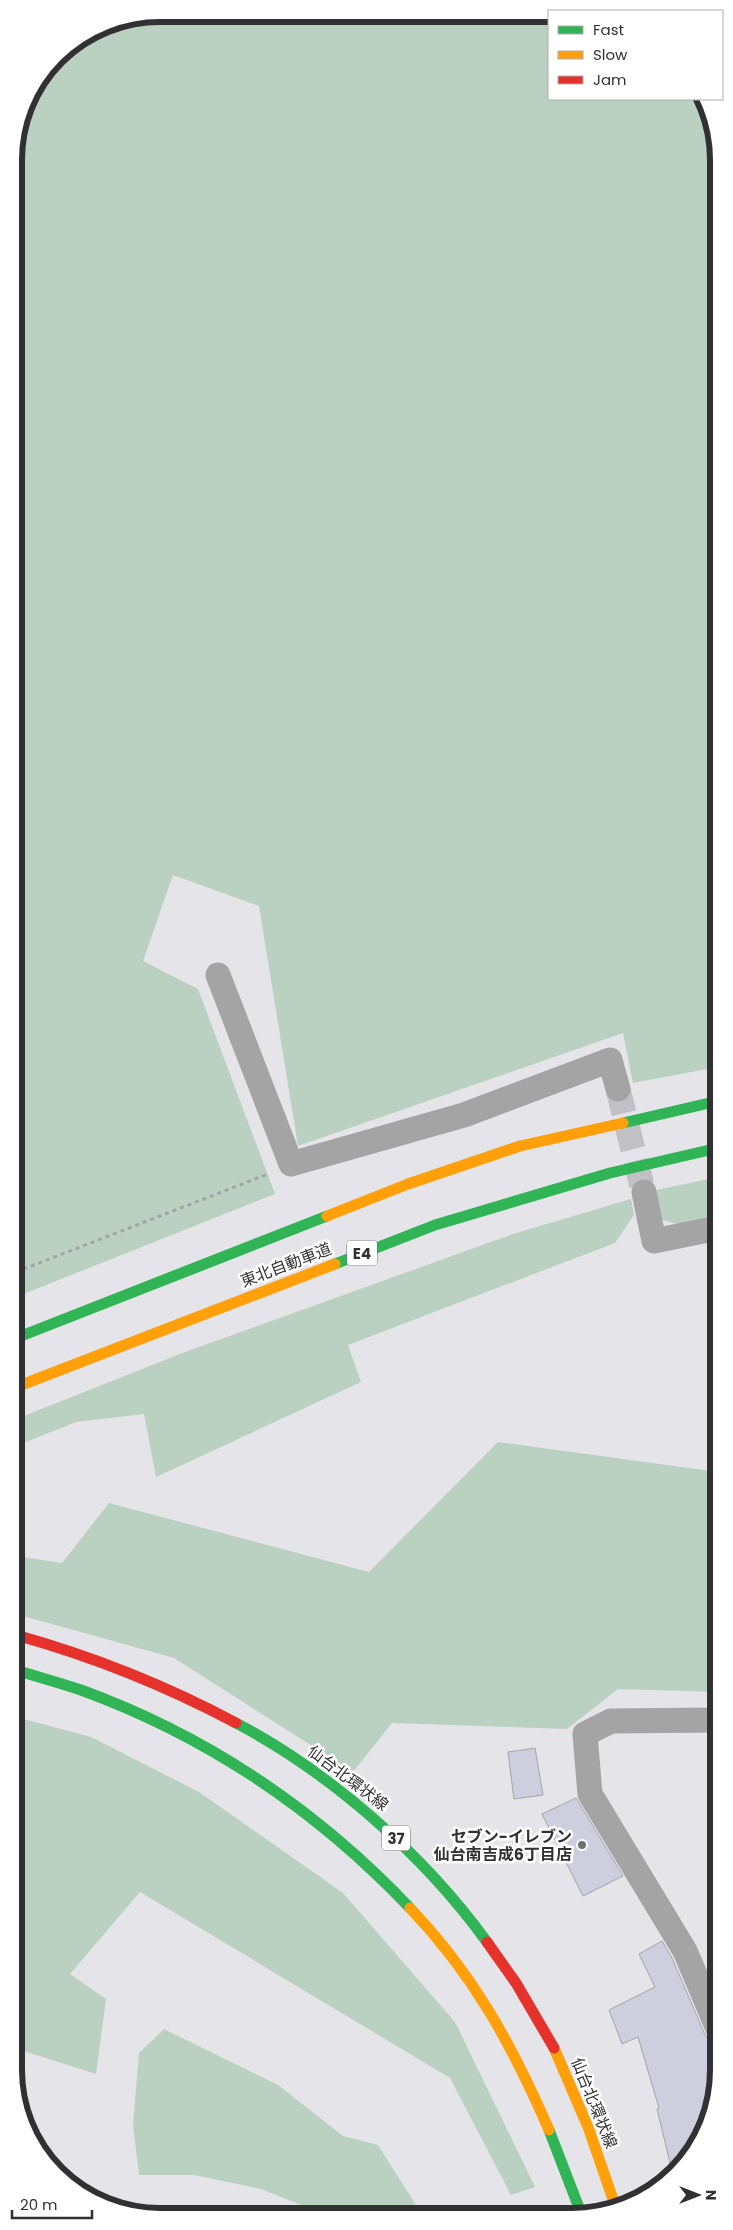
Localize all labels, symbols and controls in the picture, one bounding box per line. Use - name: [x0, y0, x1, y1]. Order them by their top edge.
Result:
- legend: [548, 10, 723, 100]
- text: Fast: [593, 19, 624, 40]
- text: Slow: [593, 44, 628, 65]
- text: Jam: [593, 69, 627, 90]
- street label: 東北自動車道: [237, 1237, 335, 1293]
- road number: E4: [347, 1240, 377, 1266]
- street label: 仙台北環状線: [303, 1740, 393, 1816]
- place label: セブン-イレブン 仙台南吉成6丁目店: [433, 1825, 572, 1866]
- road number: 37: [382, 1826, 410, 1850]
- marker: セブン-イレブン 仙台南吉成6丁目店: [576, 1839, 588, 1851]
- street label: 仙台北環状線: [565, 2054, 623, 2152]
- north arrow: [673, 2170, 723, 2220]
- scale bar: [12, 2188, 92, 2220]
- text: N: [701, 2190, 721, 2200]
- text: 20 m: [20, 2194, 58, 2215]

